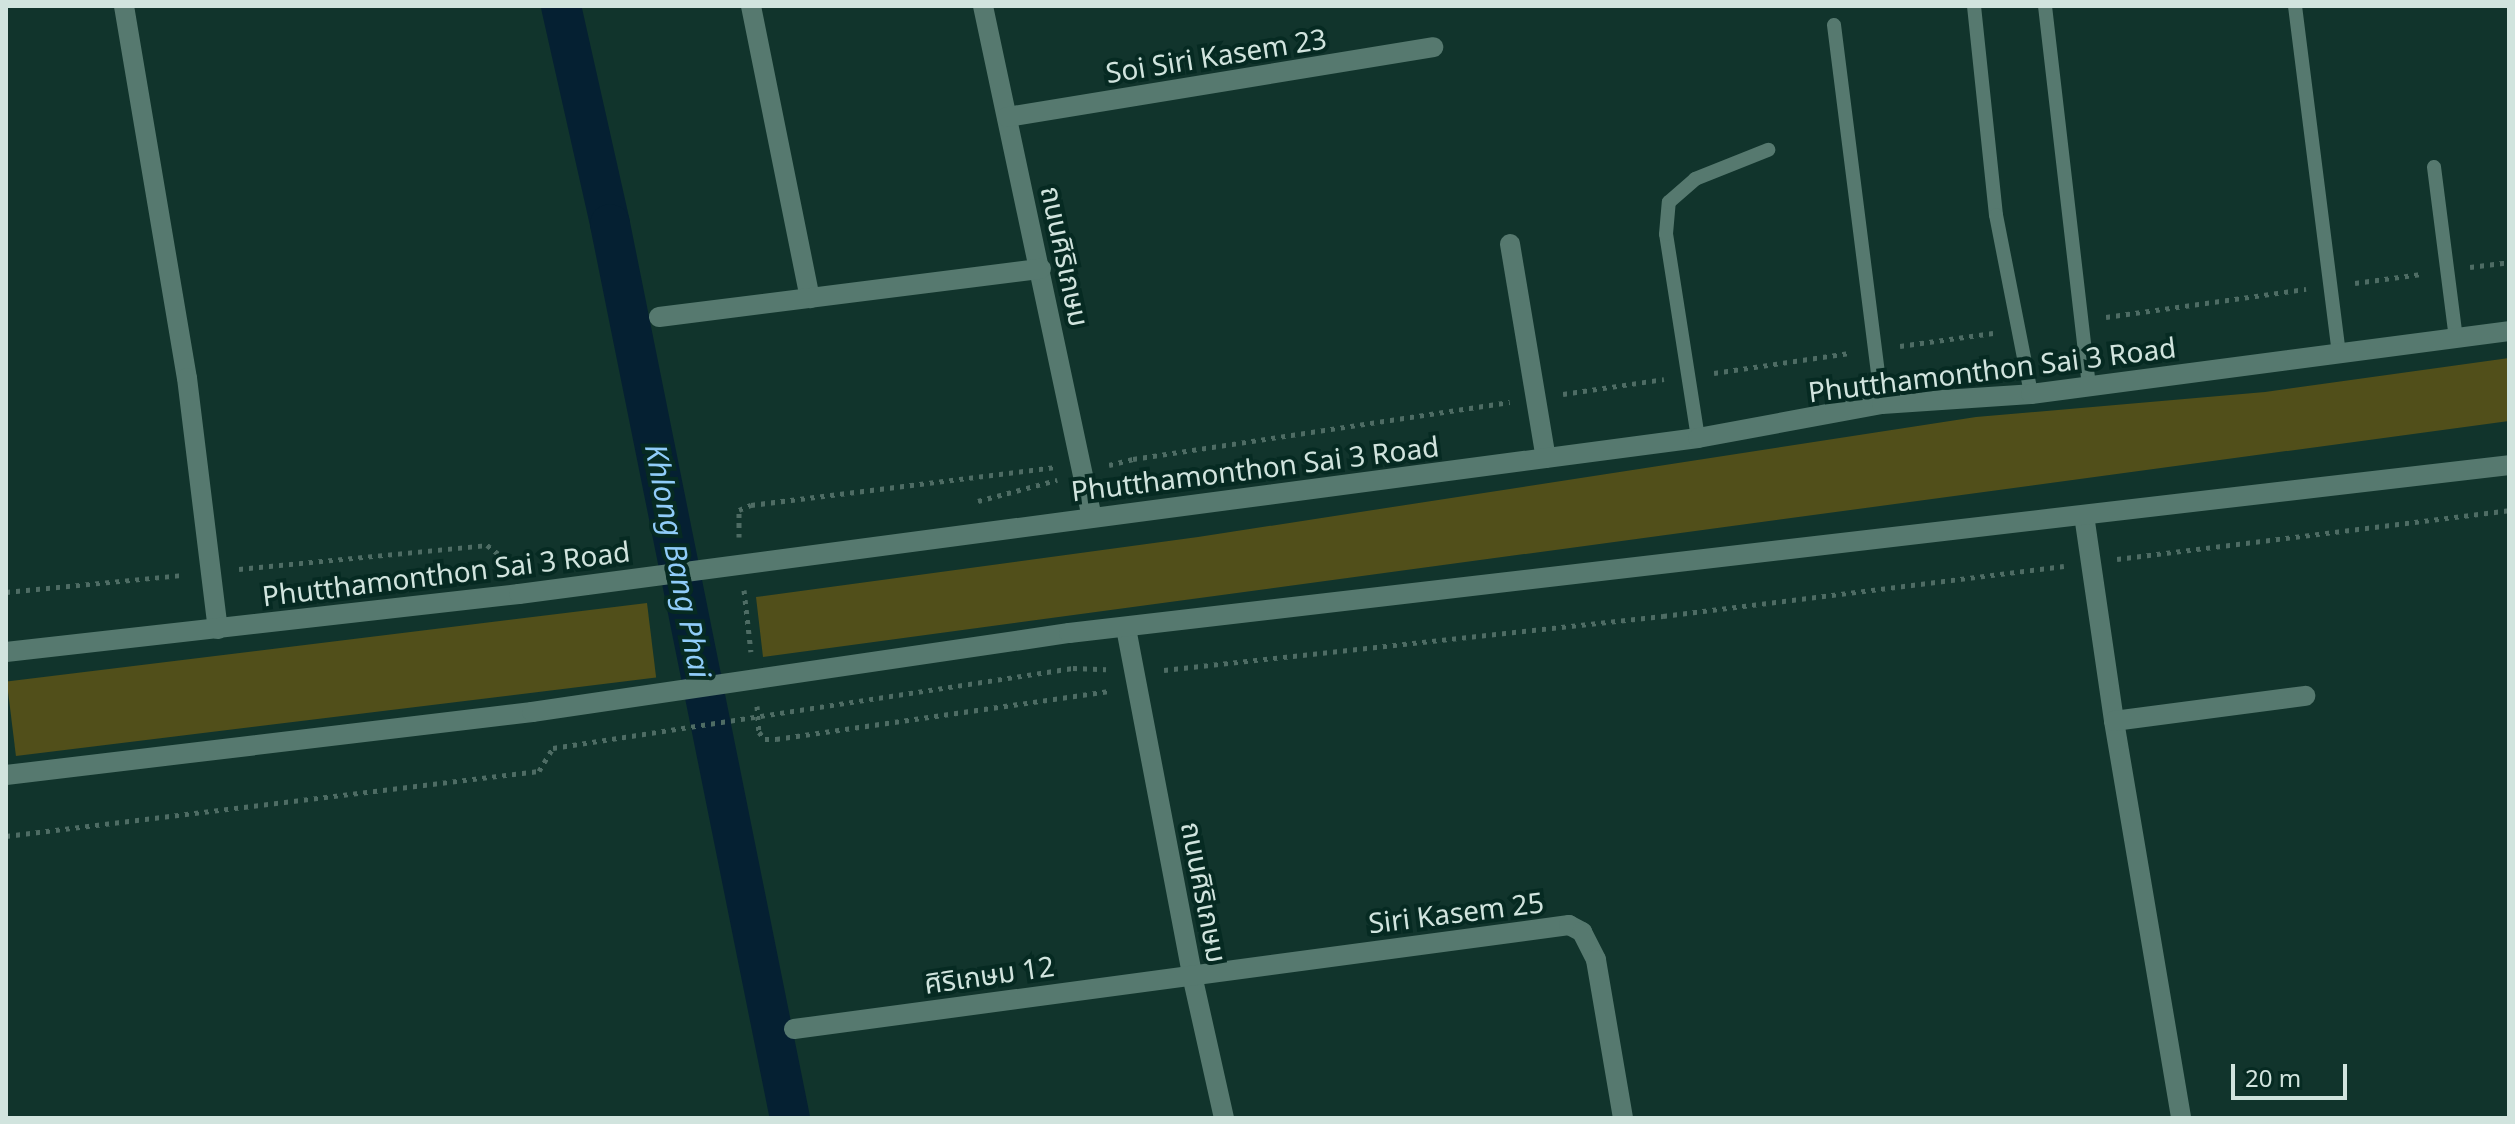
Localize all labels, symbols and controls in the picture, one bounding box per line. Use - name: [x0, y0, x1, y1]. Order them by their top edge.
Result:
- street label: Soi Siri Kasem 23: [1103, 21, 1329, 89]
- street label: ถนนศิริเกษม: [1035, 183, 1097, 329]
- street label: Phutthamonthon Sai 3 Road: [1806, 330, 2178, 408]
- street label: Phutthamonthon Sai 3 Road: [1069, 429, 1441, 507]
- water label: Khlong Bang Phai: [638, 441, 718, 681]
- street label: Phutthamonthon Sai 3 Road: [260, 534, 632, 612]
- street label: ถนนศิริเกษม: [1175, 819, 1235, 965]
- street label: Siri Kasem 25: [1366, 885, 1546, 939]
- street label: ศิริเกษม 12: [922, 948, 1056, 1000]
- scale bar: [2235, 1048, 2351, 1098]
- text: 20 m: [2245, 1061, 2301, 1094]

